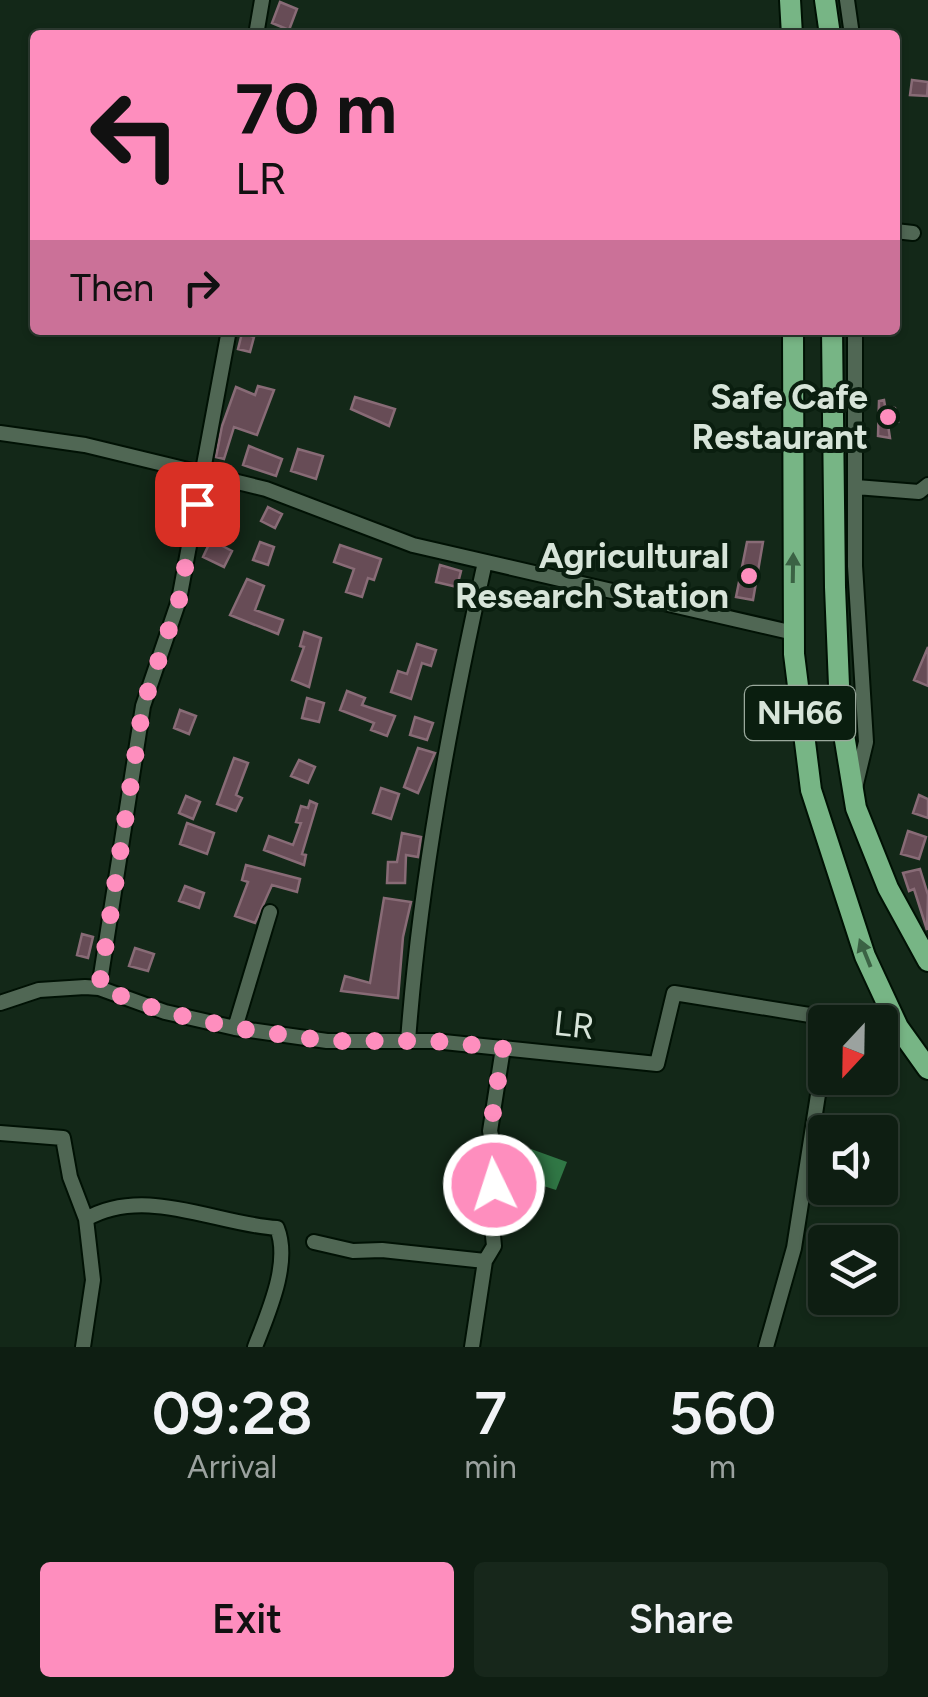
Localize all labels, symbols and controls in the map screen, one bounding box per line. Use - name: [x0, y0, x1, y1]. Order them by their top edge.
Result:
- text: 70 m: [235, 66, 397, 151]
- icon: left: [70, 70, 200, 200]
- text: LR: [235, 151, 287, 205]
- icon: right: [174, 260, 229, 315]
- text: Then: [70, 265, 154, 311]
- place label: Safe Cafe Restaurant: [692, 376, 868, 458]
- marker: Safe Cafe Restaurant: [877, 406, 899, 428]
- pin: [155, 462, 240, 547]
- icon: arrive: [170, 477, 225, 532]
- place label: Agricultural Research Station: [455, 535, 729, 617]
- one-way arrow: [786, 552, 802, 584]
- marker: Agricultural Research Station: [738, 565, 760, 587]
- road number: NH66: [745, 686, 855, 740]
- one-way arrow: [856, 938, 872, 968]
- street label: LR: [552, 1002, 596, 1048]
- north arrow: [808, 1005, 898, 1095]
- map controls: [808, 1005, 898, 1315]
- button: sound: [808, 1115, 898, 1205]
- position arrow: [442, 1133, 546, 1237]
- button: layers: [808, 1225, 898, 1315]
- text: 09:28: [152, 1377, 313, 1449]
- text: 7: [474, 1377, 507, 1449]
- text: 560: [669, 1377, 776, 1449]
- text: Arrival: [187, 1448, 277, 1486]
- text: min: [464, 1448, 517, 1486]
- text: m: [709, 1448, 736, 1486]
- button: Exit: [40, 1562, 454, 1677]
- button: Share: [474, 1562, 888, 1677]

